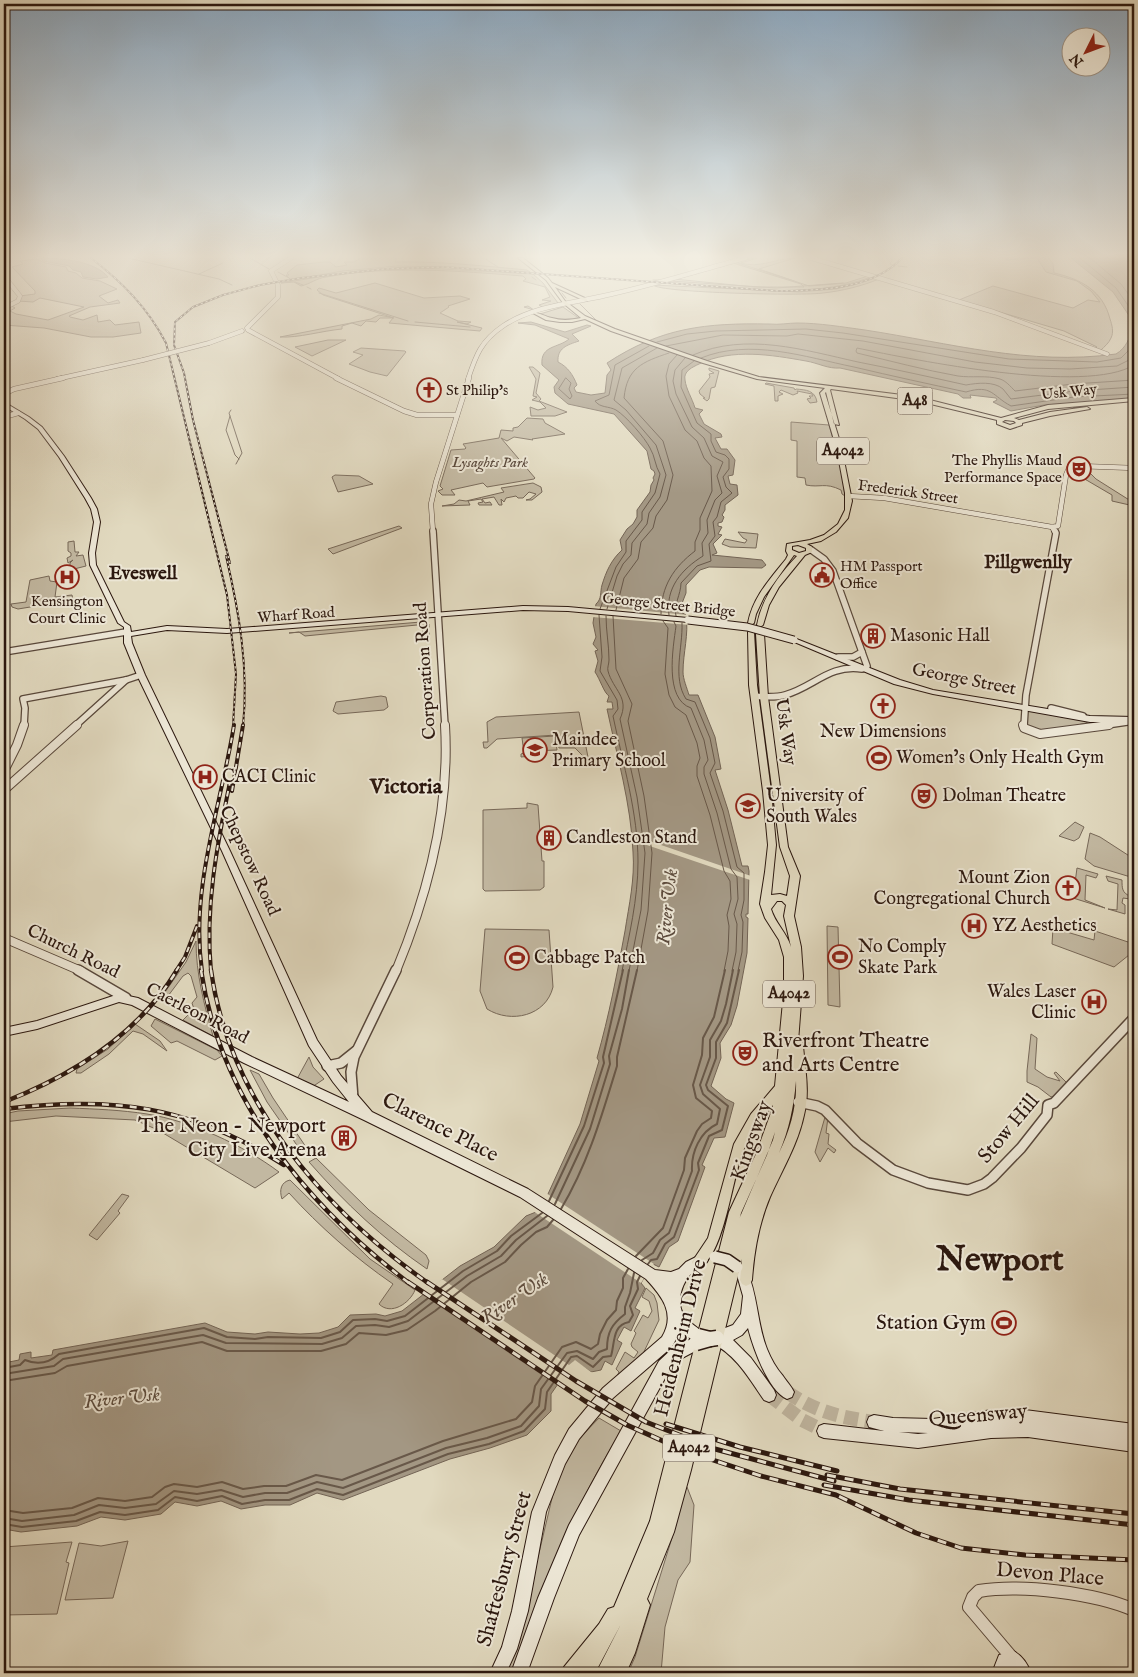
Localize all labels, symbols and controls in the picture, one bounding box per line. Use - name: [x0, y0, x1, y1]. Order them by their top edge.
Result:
- north arrow: [1060, 28, 1110, 78]
- text: N: [1066, 50, 1088, 71]
- church icon: St Philip's: [416, 377, 442, 403]
- street label: Usk Way: [1040, 380, 1098, 404]
- place label: St Philip's: [446, 381, 508, 400]
- road number: A48: [898, 388, 932, 414]
- road number: A4042: [817, 438, 869, 464]
- place label: The Phyllis Maud Performance Space: [944, 451, 1063, 487]
- park label: Lysaghts Park: [451, 453, 528, 473]
- theatre icon: The Phyllis Maud Performance Space: [1066, 456, 1092, 482]
- street label: Frederick Street: [857, 476, 959, 508]
- district label: Pillgwenlly: [984, 551, 1073, 575]
- place label: HM Passport Office: [840, 557, 923, 593]
- district label: Eveswell: [109, 562, 178, 586]
- public building icon: HM Passport Office: [809, 562, 835, 588]
- hospital icon: Kensington Court Clinic: [54, 564, 80, 590]
- street label: George Street Bridge: [602, 589, 737, 621]
- place label: Kensington Court Clinic: [28, 592, 106, 628]
- street label: Corporation Road: [410, 601, 442, 740]
- street label: Wharf Road: [257, 603, 336, 627]
- building icon: Masonic Hall: [860, 623, 886, 649]
- place label: Masonic Hall: [890, 625, 990, 648]
- street label: George Street: [910, 659, 1018, 701]
- church icon: New Dimensions: [870, 693, 896, 719]
- street label: Usk Way: [769, 697, 801, 767]
- place label: New Dimensions: [820, 721, 946, 744]
- place label: Maindee Primary School: [552, 729, 666, 773]
- school or university icon: Maindee Primary School: [522, 737, 548, 763]
- sports icon: Women’s Only Health Gym: [866, 745, 892, 771]
- place label: Women’s Only Health Gym: [896, 747, 1104, 770]
- hospital icon: CACI Clinic: [192, 764, 218, 790]
- place label: CACI Clinic: [222, 766, 316, 789]
- district label: Victoria: [369, 773, 443, 801]
- theatre icon: Dolman Theatre: [911, 783, 937, 809]
- place label: University of South Wales: [766, 785, 868, 829]
- place label: Dolman Theatre: [942, 785, 1066, 808]
- school or university icon: University of South Wales: [735, 793, 761, 819]
- street label: Chepstow Road: [213, 802, 285, 920]
- building icon: Candleston Stand: [536, 825, 562, 851]
- place label: Candleston Stand: [566, 827, 697, 850]
- place label: Mount Zion Congregational Church: [873, 867, 1050, 911]
- water label: River Usk: [652, 868, 684, 946]
- church icon: Mount Zion Congregational Church: [1055, 875, 1081, 901]
- hospital icon: YZ Aesthetics: [961, 913, 987, 939]
- place label: YZ Aesthetics: [992, 915, 1097, 938]
- street label: Church Road: [23, 920, 123, 984]
- place label: No Comply Skate Park: [858, 936, 947, 980]
- sports icon: No Comply Skate Park: [827, 944, 853, 970]
- sports icon: Cabbage Patch: [504, 945, 530, 971]
- place label: Cabbage Patch: [534, 947, 646, 970]
- street label: Caerleon Road: [142, 978, 253, 1050]
- road number: A4042: [763, 981, 815, 1008]
- place label: Wales Laser Clinic: [987, 981, 1076, 1025]
- hospital icon: Wales Laser Clinic: [1081, 989, 1107, 1015]
- place label: Riverfront Theatre and Arts Centre: [762, 1028, 930, 1079]
- theatre icon: Riverfront Theatre and Arts Centre: [732, 1040, 758, 1066]
- street label: Clarence Place: [377, 1087, 503, 1169]
- street label: Stow Hill: [972, 1089, 1046, 1169]
- street label: Kingsway: [725, 1096, 779, 1185]
- place label: The Neon - Newport City Live Arena: [138, 1113, 327, 1164]
- building icon: The Neon - Newport City Live Arena: [331, 1125, 357, 1151]
- district label: Newport: [935, 1239, 1064, 1282]
- street label: Heidenheim Drive: [648, 1256, 714, 1419]
- water label: River Usk: [477, 1268, 553, 1330]
- place label: Station Gym: [876, 1310, 986, 1337]
- sports icon: Station Gym: [991, 1310, 1017, 1336]
- water label: River Usk: [83, 1383, 161, 1415]
- street label: Queensway: [928, 1398, 1029, 1434]
- road number: A4042: [663, 1435, 715, 1462]
- street label: Shaftesbury Street: [471, 1488, 539, 1650]
- street label: Devon Place: [995, 1557, 1105, 1593]

